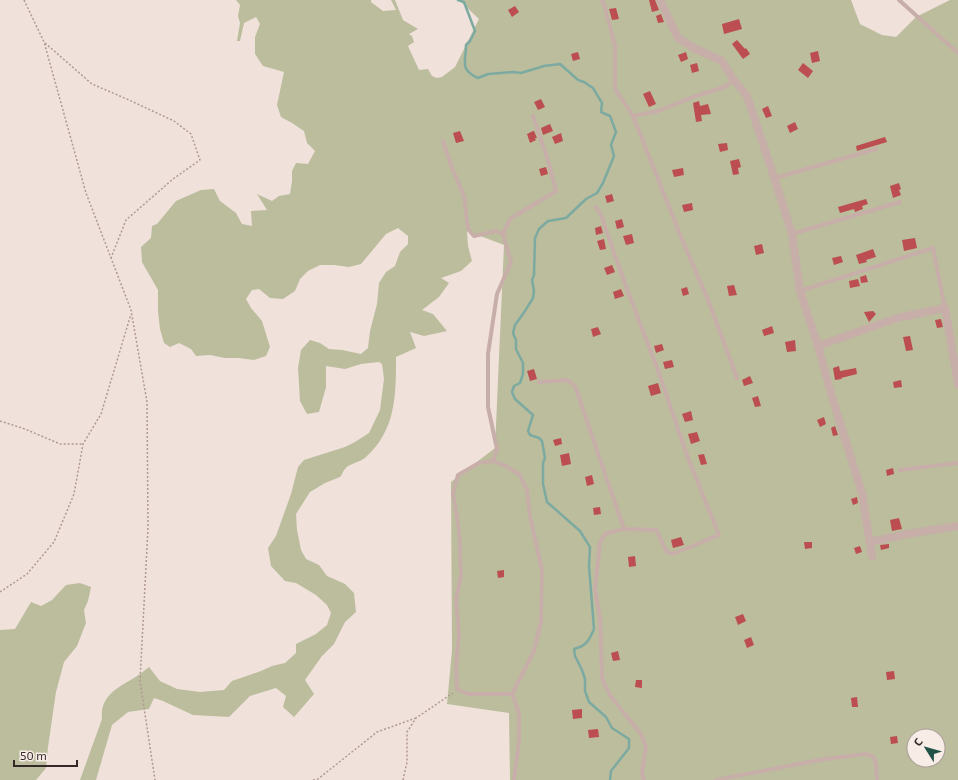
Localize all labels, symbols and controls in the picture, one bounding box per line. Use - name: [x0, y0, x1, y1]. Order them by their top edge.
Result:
- north arrow: [906, 728, 946, 768]
- text: С: [910, 735, 925, 748]
- scale bar: [14, 742, 77, 768]
- text: 50 m: [20, 748, 47, 762]

